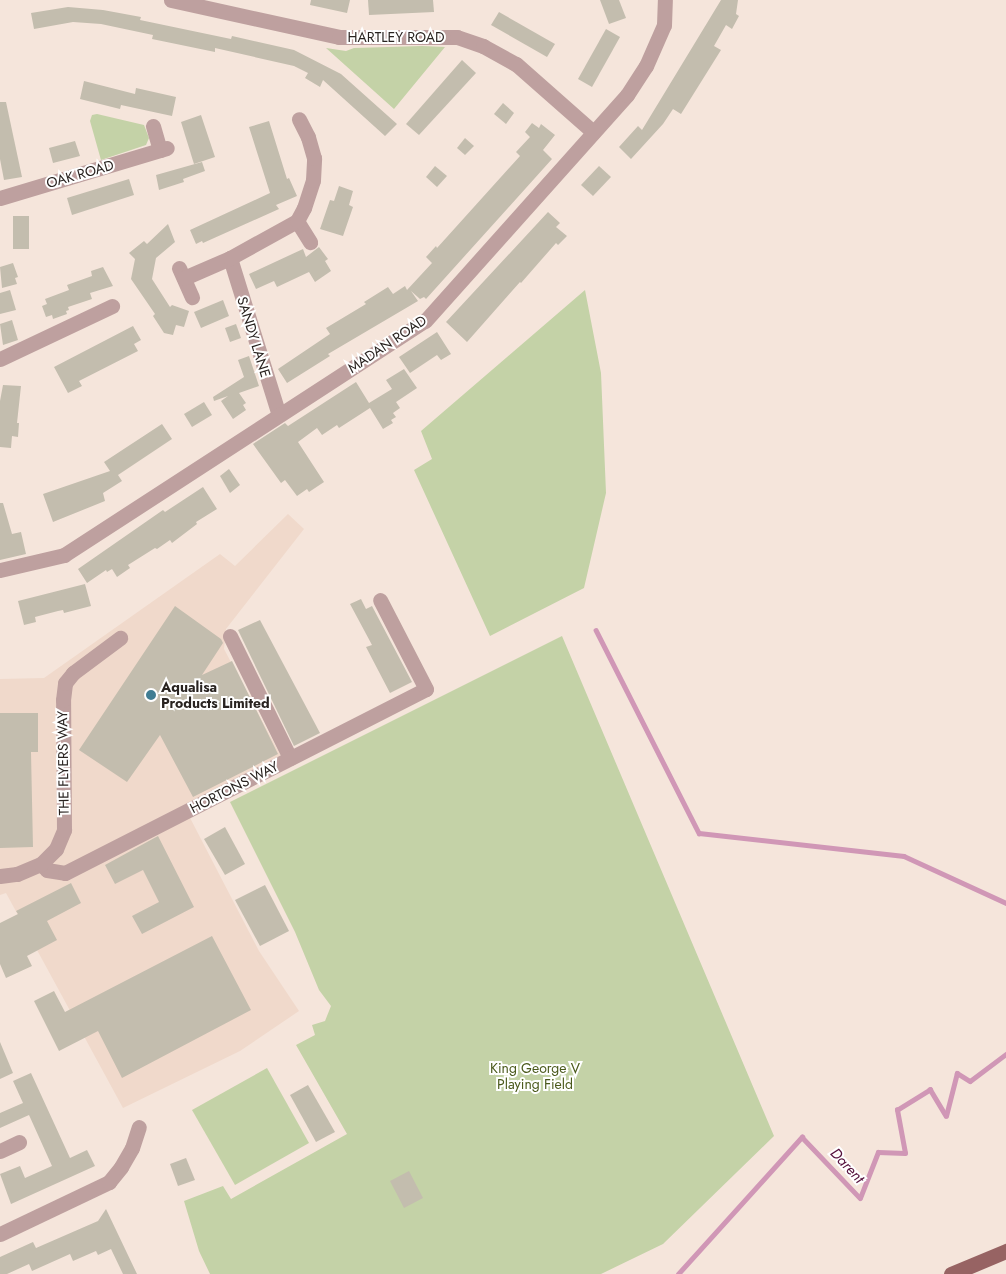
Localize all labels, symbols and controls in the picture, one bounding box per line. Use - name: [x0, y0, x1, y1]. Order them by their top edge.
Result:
- street label: HARTLEY ROAD: [348, 29, 444, 45]
- street label: OAK ROAD: [44, 156, 116, 192]
- street label: SANDY LANE: [234, 295, 274, 379]
- street label: MADAN ROAD: [344, 312, 430, 376]
- place label: Aqualisa Products Limited: [161, 679, 270, 712]
- marker: Aqualisa Products Limited: [145, 689, 157, 701]
- street label: THE FLYERS WAY: [54, 711, 72, 815]
- street label: HORTONS WAY: [187, 757, 281, 817]
- park label: King George V Playing Field: [490, 1060, 580, 1092]
- water label: Darent: [826, 1145, 868, 1187]

